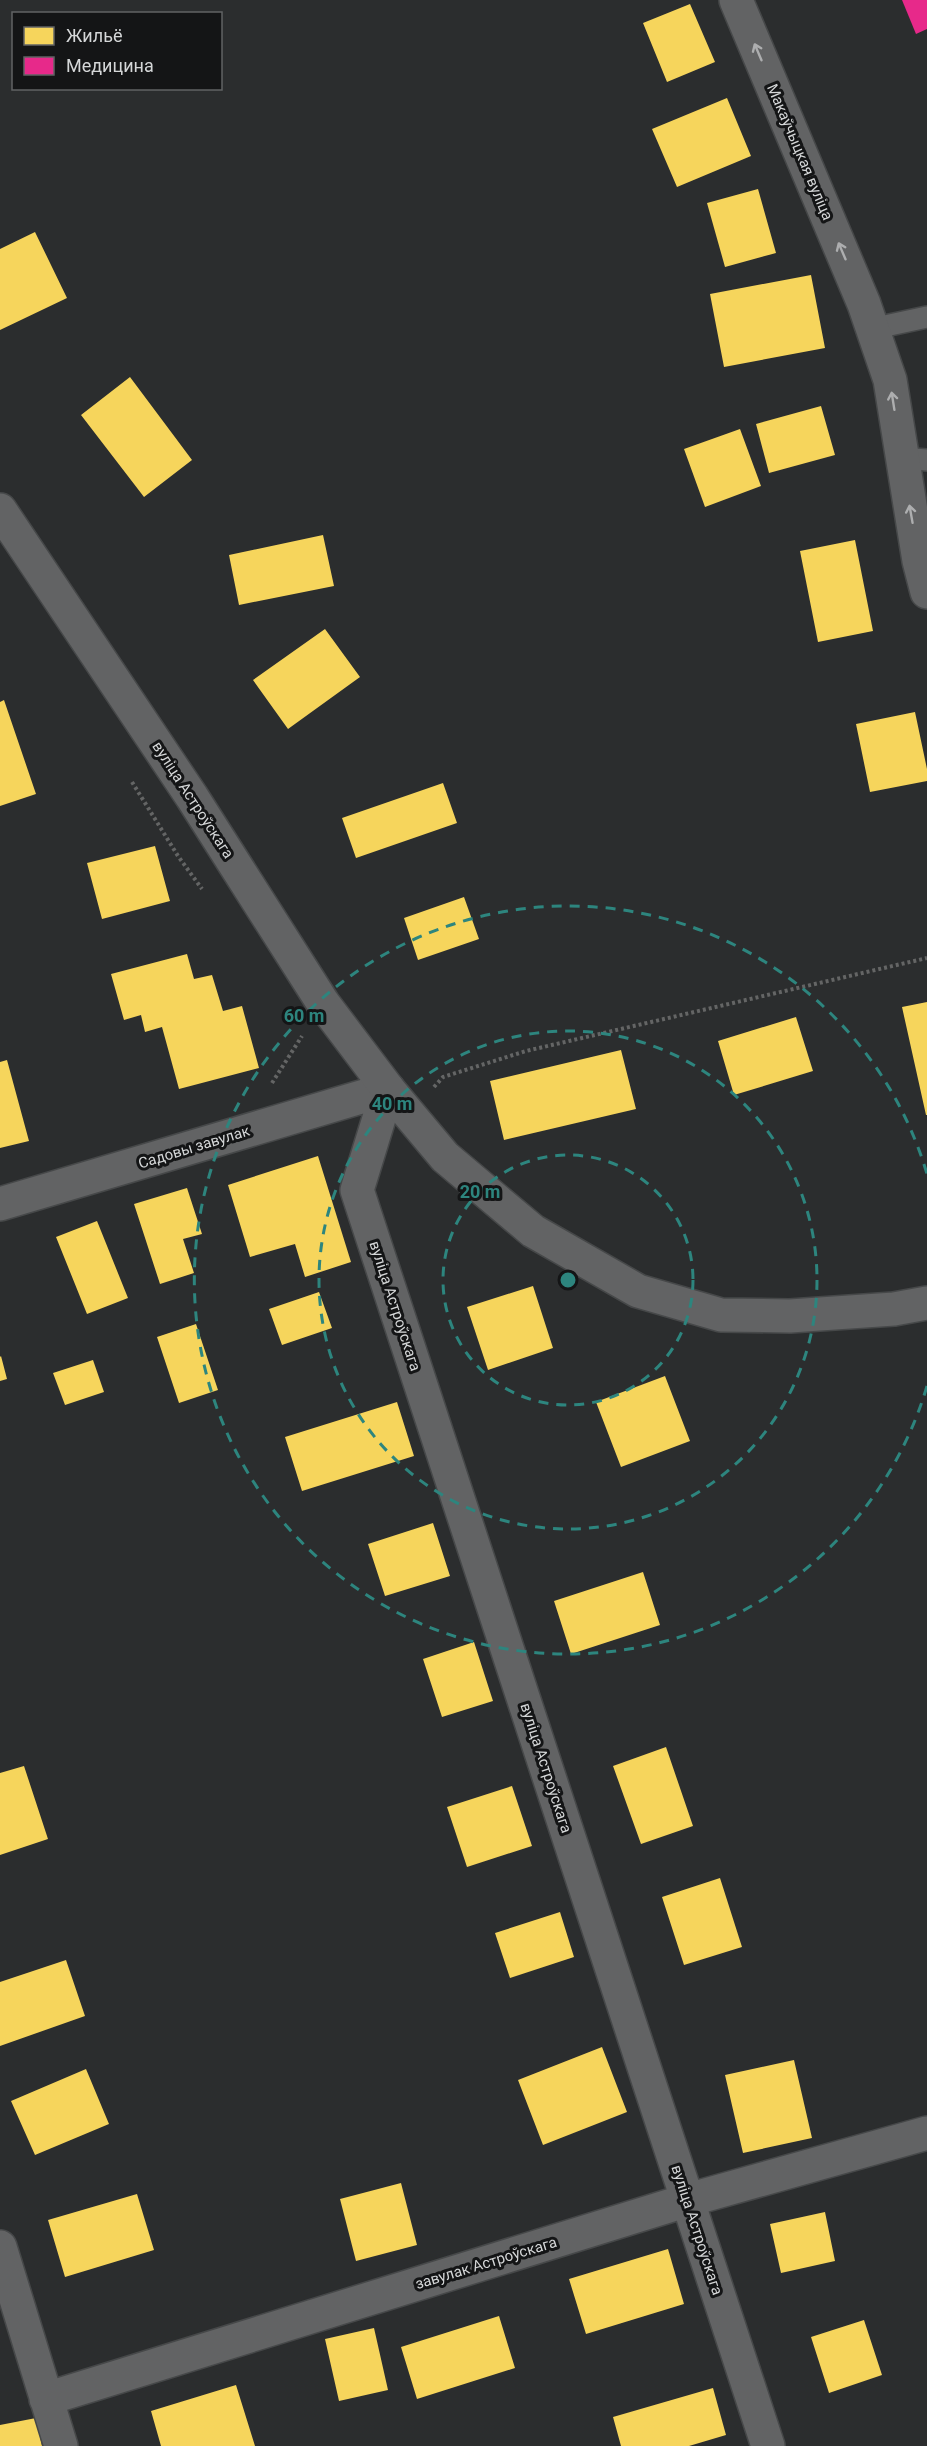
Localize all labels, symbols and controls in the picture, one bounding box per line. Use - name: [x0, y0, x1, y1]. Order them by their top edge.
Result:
- legend: [12, 12, 222, 90]
- text: Жильё: [66, 25, 122, 46]
- one-way arrow: [751, 43, 763, 61]
- text: Медицина: [66, 55, 154, 76]
- street label: Макаўчыцкая вуліца: [763, 81, 837, 223]
- one-way arrow: [836, 242, 847, 260]
- one-way arrow: [888, 391, 899, 411]
- one-way arrow: [906, 504, 917, 524]
- street label: вуліца Астроўскага: [149, 738, 237, 862]
- text: 60 m: [284, 1005, 324, 1026]
- text: 40 m: [372, 1093, 412, 1114]
- street label: Садовы завулак: [136, 1122, 252, 1172]
- text: 20 m: [460, 1181, 500, 1202]
- street label: вуліца Астроўскага: [365, 1239, 425, 1373]
- centre of rings: [558, 1270, 578, 1290]
- street label: вуліца Астроўскага: [516, 1701, 576, 1835]
- street label: вуліца Астроўскага: [667, 2163, 727, 2297]
- street label: завулак Астроўскага: [413, 2233, 559, 2293]

